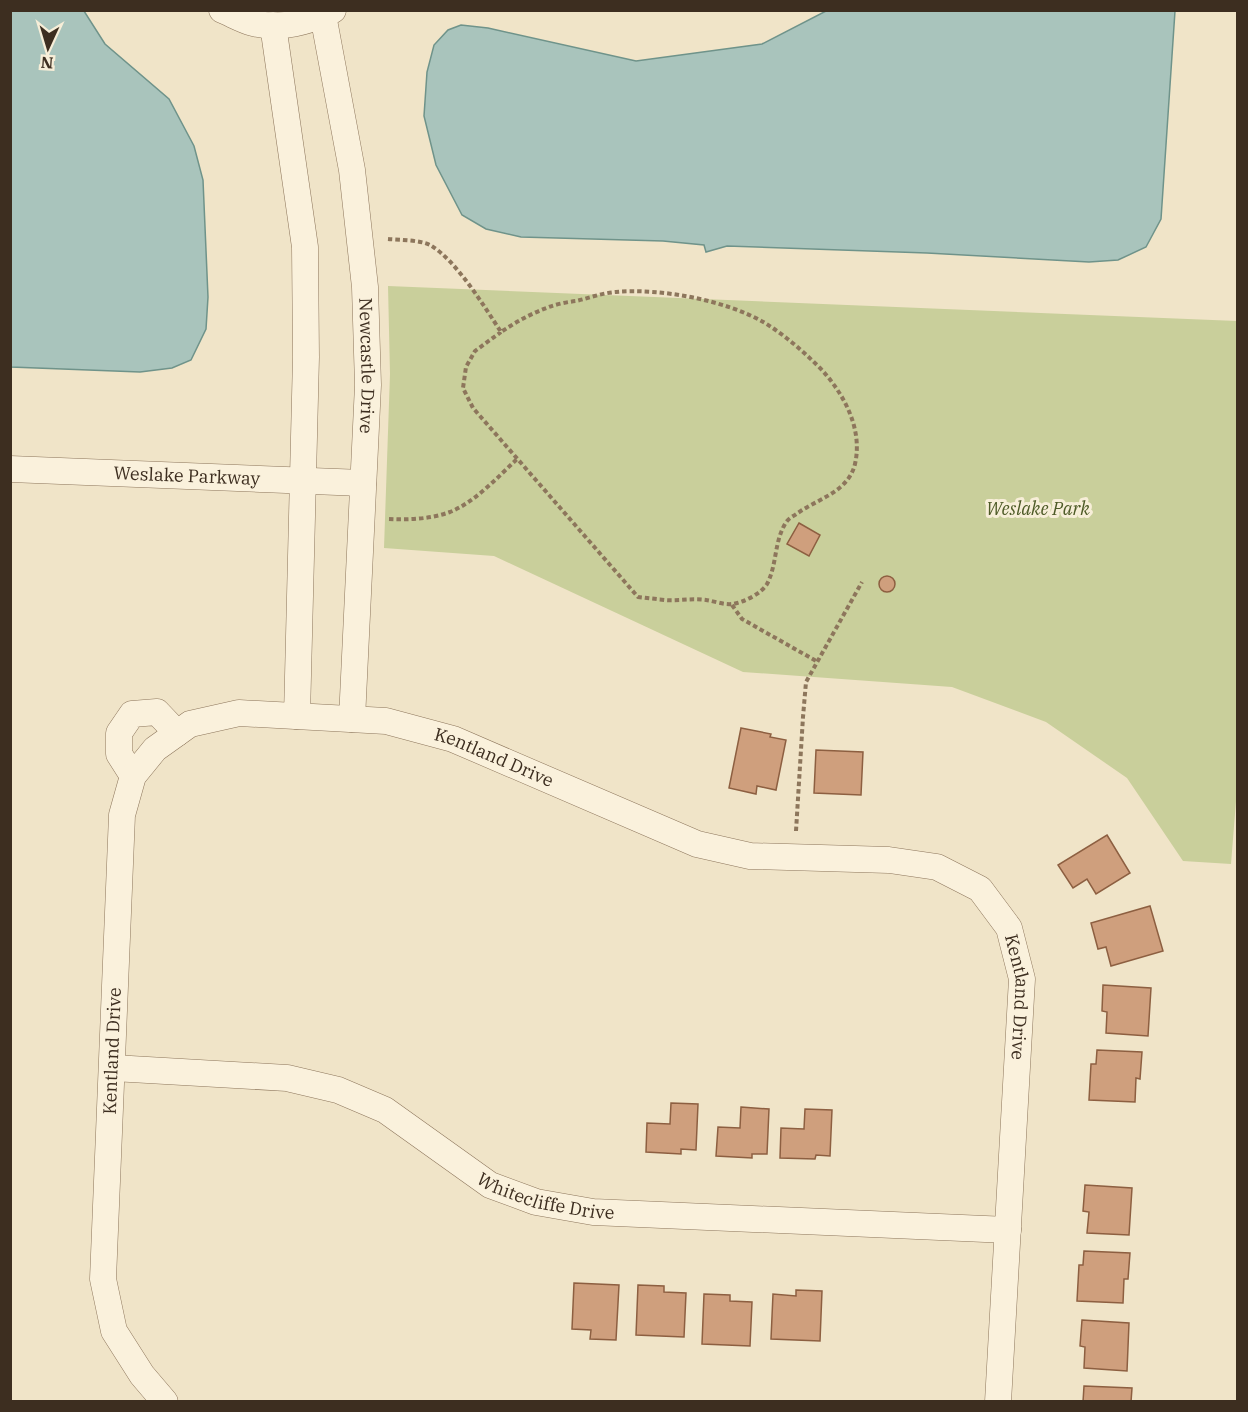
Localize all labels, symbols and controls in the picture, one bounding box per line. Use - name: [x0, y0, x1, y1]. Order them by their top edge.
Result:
- north arrow: [18, 18, 78, 78]
- text: N: [40, 53, 54, 73]
- street label: Newcastle Drive: [354, 297, 380, 434]
- street label: Weslake Parkway: [113, 461, 261, 490]
- park label: Weslake Park: [986, 497, 1090, 520]
- street label: Kentland Drive: [432, 723, 557, 792]
- street label: Kentland Drive: [1000, 931, 1034, 1061]
- street label: Kentland Drive: [98, 987, 126, 1115]
- street label: Whitecliffe Drive: [472, 1167, 615, 1224]

